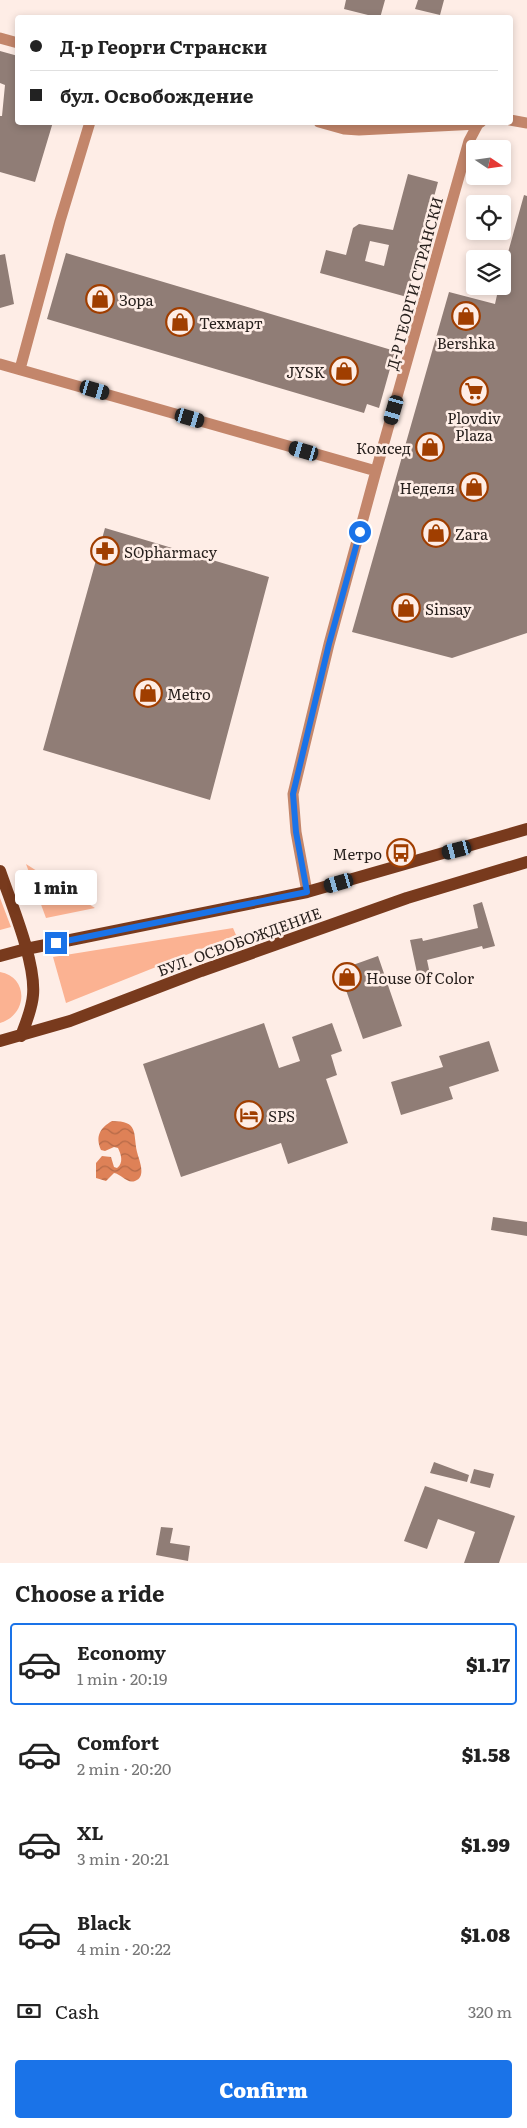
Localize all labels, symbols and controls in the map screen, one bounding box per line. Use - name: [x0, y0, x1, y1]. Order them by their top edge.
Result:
- text: Д-р Георги Странски: [60, 32, 267, 60]
- text: бул. Освобождение: [60, 81, 253, 109]
- north arrow: [466, 140, 511, 185]
- map controls: [466, 140, 511, 295]
- street label: Д-Р ГЕОРГИ СТРАНСКИ: [380, 194, 448, 372]
- button: locate: [466, 195, 511, 240]
- button: layers: [466, 250, 511, 295]
- shop icon: Зора: [85, 284, 115, 314]
- place label: Зора: [119, 288, 155, 311]
- shop icon: Bershka: [451, 301, 481, 331]
- shop icon: Техмарт: [165, 307, 195, 337]
- place label: Техмарт: [199, 311, 263, 334]
- place label: Bershka: [437, 331, 496, 354]
- shop icon: JYSK: [329, 356, 359, 386]
- place label: JYSK: [286, 360, 326, 383]
- supermarket icon: Plovdiv Plaza: [459, 376, 489, 406]
- car: [78, 379, 111, 401]
- car: [382, 394, 405, 426]
- place label: Plovdiv Plaza: [447, 406, 501, 446]
- car: [173, 407, 206, 429]
- shop icon: Комсед: [415, 432, 445, 462]
- place label: Комсед: [356, 436, 411, 459]
- car: [287, 440, 320, 462]
- shop icon: Неделя: [459, 472, 489, 502]
- place label: Неделя: [400, 476, 455, 499]
- shop icon: Zara: [421, 518, 451, 548]
- route start: [349, 521, 371, 543]
- place label: Zara: [455, 522, 489, 545]
- pharmacy icon: SOpharmacy: [90, 536, 120, 566]
- place label: SOpharmacy: [124, 540, 217, 563]
- shop icon: Sinsay: [391, 593, 421, 623]
- place label: Sinsay: [425, 597, 472, 620]
- shop icon: Metro: [133, 678, 163, 708]
- place label: Metro: [167, 682, 211, 705]
- bus stop icon: Метро: [386, 838, 416, 868]
- car: [440, 839, 473, 861]
- place label: Метро: [332, 842, 382, 865]
- callout: 1 min: [15, 870, 97, 906]
- car: [322, 872, 355, 894]
- text: 1 min: [34, 875, 78, 899]
- street label: БУЛ. ОСВОБОЖДЕНИЕ: [154, 901, 324, 981]
- route end: [45, 932, 67, 954]
- shop icon: House Of Color: [332, 962, 362, 992]
- place label: House Of Color: [366, 966, 474, 989]
- hotel icon: SPS: [234, 1100, 264, 1130]
- place label: SPS: [268, 1104, 295, 1127]
- text: Choose a ride: [15, 1576, 164, 1609]
- text: Economy: [77, 1638, 166, 1666]
- icon: car: [17, 1642, 62, 1687]
- text: $1.17: [466, 1650, 510, 1678]
- text: 1 min · 20:19: [77, 1666, 167, 1690]
- text: Comfort: [77, 1728, 159, 1756]
- icon: car: [17, 1732, 62, 1777]
- text: $1.58: [462, 1740, 510, 1768]
- text: 2 min · 20:20: [77, 1756, 171, 1780]
- text: XL: [77, 1818, 104, 1846]
- icon: car: [17, 1822, 62, 1867]
- text: $1.99: [461, 1830, 510, 1858]
- text: 3 min · 20:21: [77, 1846, 169, 1870]
- text: Black: [77, 1908, 131, 1936]
- icon: car: [17, 1912, 62, 1957]
- text: $1.08: [460, 1920, 510, 1948]
- text: 4 min · 20:22: [77, 1936, 171, 1960]
- icon: cash: [15, 1997, 43, 2025]
- text: Cash: [55, 1997, 99, 2025]
- text: 320 m: [468, 1999, 512, 2023]
- button: Confirm: [15, 2060, 512, 2118]

